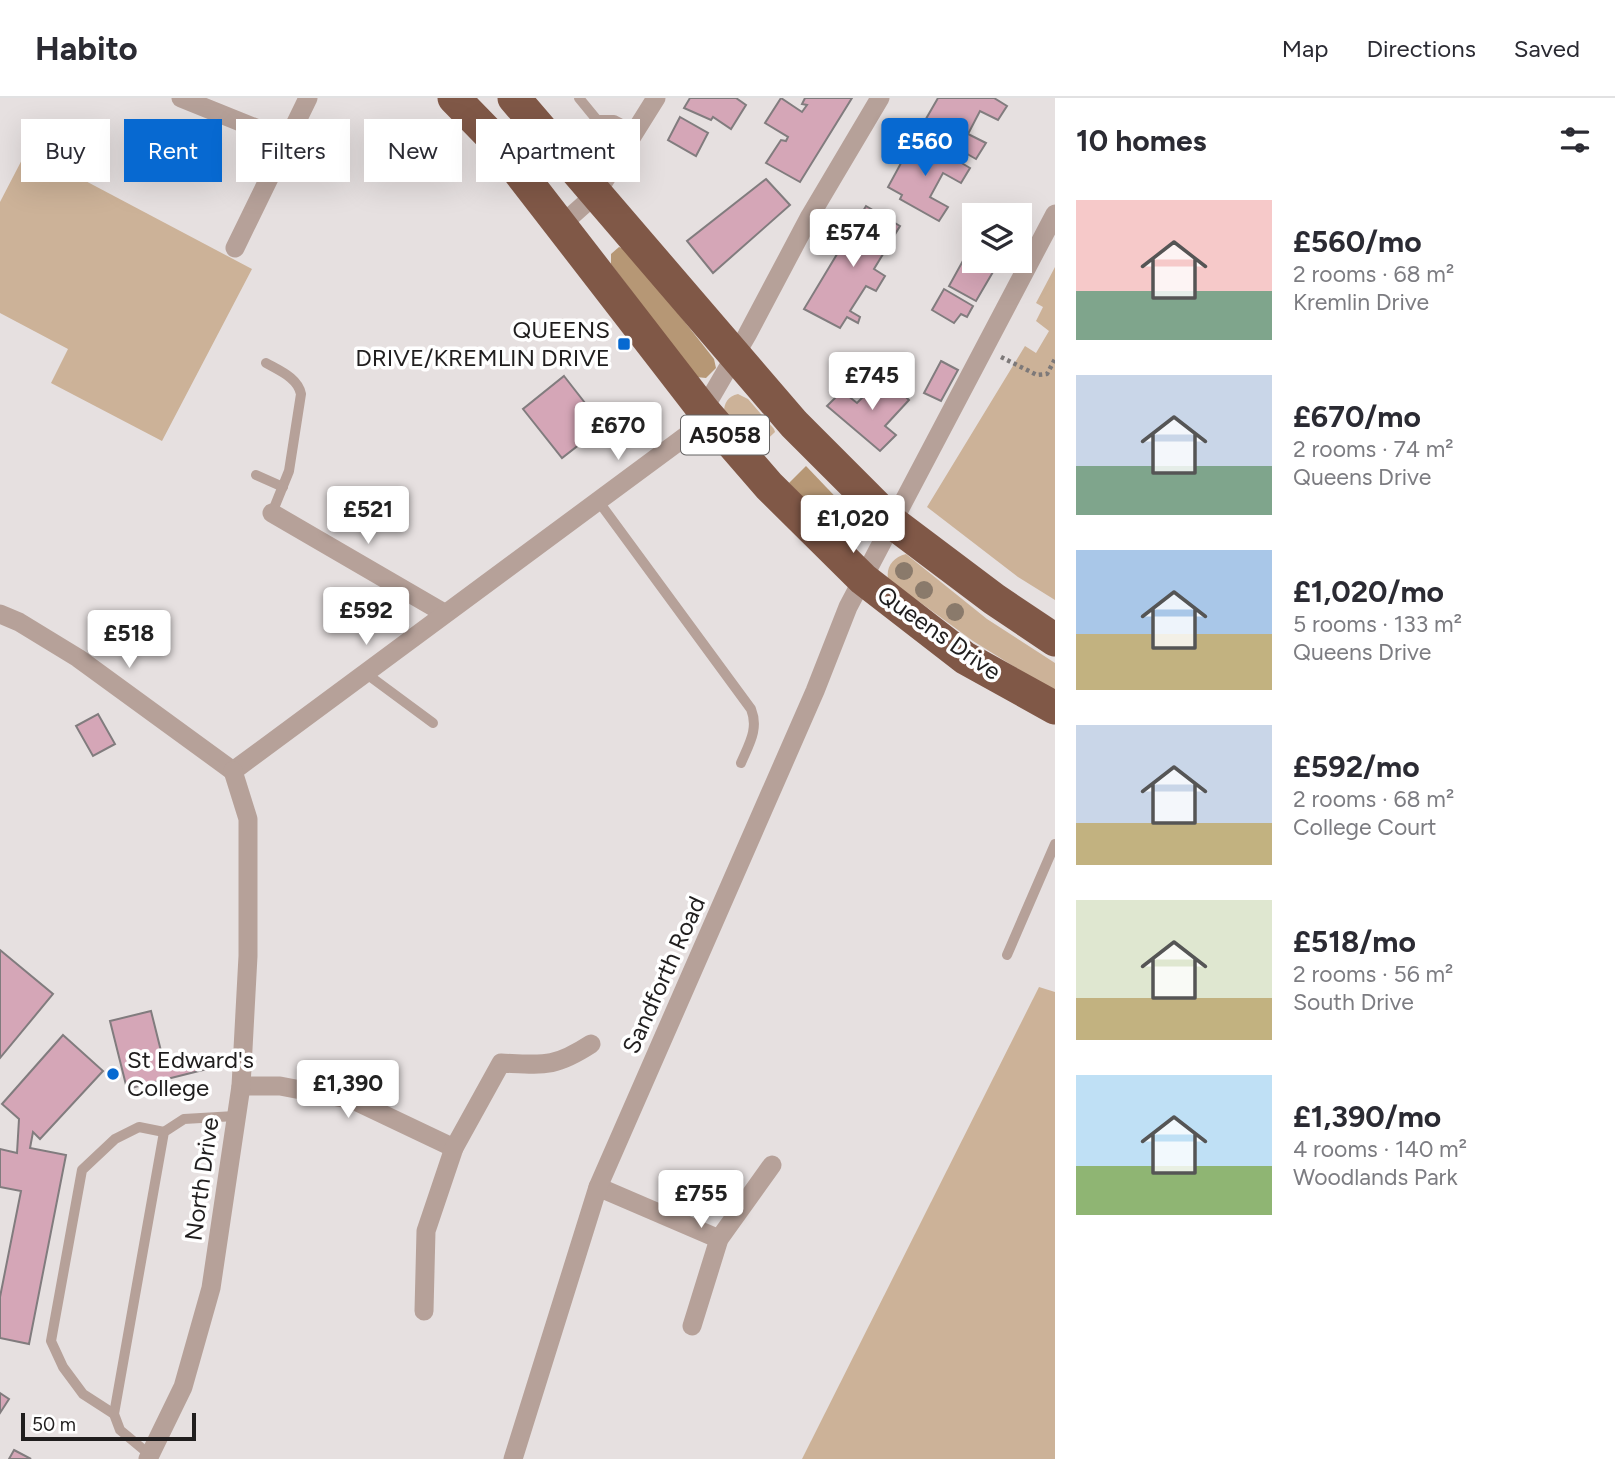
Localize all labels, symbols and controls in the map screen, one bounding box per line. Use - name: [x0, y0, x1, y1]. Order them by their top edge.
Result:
- text: Habito: [35, 29, 138, 68]
- text: Map: [1282, 34, 1328, 63]
- text: Directions: [1366, 34, 1476, 63]
- text: Saved: [1514, 34, 1580, 63]
- pin: £560: [884, 118, 966, 178]
- chip: Buy: [21, 119, 110, 182]
- chip: Rent: [124, 119, 222, 182]
- chip: Filters: [236, 119, 350, 182]
- chip: New: [364, 119, 462, 182]
- chip: Apartment: [476, 119, 640, 182]
- icon: filters: [1556, 121, 1594, 159]
- text: 10 homes: [1076, 122, 1207, 159]
- text: £560: [897, 127, 953, 155]
- map controls: [962, 203, 1032, 273]
- button: layers: [962, 203, 1032, 273]
- pin: £574: [812, 209, 894, 269]
- text: £574: [826, 218, 880, 246]
- text: £560/mo: [1293, 223, 1422, 260]
- icon: home: [1132, 228, 1216, 312]
- text: 2 rooms · 68 m²: [1293, 260, 1454, 288]
- text: Kremlin Drive: [1293, 288, 1429, 316]
- place label: QUEENS DRIVE/KREMLIN DRIVE: [355, 315, 610, 372]
- marker: QUEENS DRIVE/KREMLIN DRIVE: [616, 336, 632, 352]
- pin: £745: [831, 352, 913, 412]
- text: £745: [845, 361, 899, 389]
- text: £670/mo: [1293, 398, 1421, 435]
- pin: £670: [577, 402, 659, 462]
- icon: home: [1132, 403, 1216, 487]
- text: £670: [591, 411, 645, 439]
- road number: A5058: [681, 416, 769, 454]
- text: 2 rooms · 74 m²: [1293, 435, 1454, 463]
- text: Queens Drive: [1293, 463, 1431, 491]
- pin: £521: [327, 486, 409, 546]
- text: £521: [343, 495, 393, 523]
- pin: £1,020: [796, 496, 910, 555]
- text: £1,020: [817, 504, 889, 532]
- text: £1,020/mo: [1293, 573, 1444, 610]
- icon: home: [1132, 578, 1216, 662]
- street label: Queens Drive: [872, 579, 1007, 686]
- pin: £592: [325, 588, 407, 647]
- text: £592: [339, 596, 393, 624]
- pin: £518: [88, 610, 170, 670]
- text: 5 rooms · 133 m²: [1293, 610, 1462, 638]
- text: £518: [104, 619, 154, 647]
- text: Queens Drive: [1293, 638, 1431, 666]
- text: £592/mo: [1293, 748, 1420, 785]
- icon: home: [1132, 753, 1216, 837]
- text: 2 rooms · 68 m²: [1293, 785, 1454, 813]
- text: College Court: [1293, 813, 1437, 841]
- street label: Sandforth Road: [616, 892, 711, 1058]
- text: £518/mo: [1293, 923, 1416, 960]
- icon: home: [1132, 928, 1216, 1012]
- text: 2 rooms · 56 m²: [1293, 960, 1453, 988]
- text: South Drive: [1293, 988, 1414, 1016]
- place label: St Edward's College: [127, 1045, 254, 1102]
- pin: £1,390: [291, 1060, 405, 1120]
- marker: St Edward's College: [105, 1066, 121, 1082]
- text: £1,390: [313, 1069, 383, 1097]
- text: £1,390/mo: [1293, 1098, 1441, 1135]
- icon: home: [1132, 1103, 1216, 1187]
- street label: North Drive: [178, 1115, 225, 1243]
- text: 4 rooms · 140 m²: [1293, 1135, 1467, 1163]
- text: Woodlands Park: [1293, 1163, 1458, 1191]
- pin: £755: [660, 1170, 742, 1230]
- text: £755: [674, 1179, 728, 1207]
- scale bar: [21, 1410, 196, 1442]
- text: 50 m: [32, 1413, 76, 1436]

